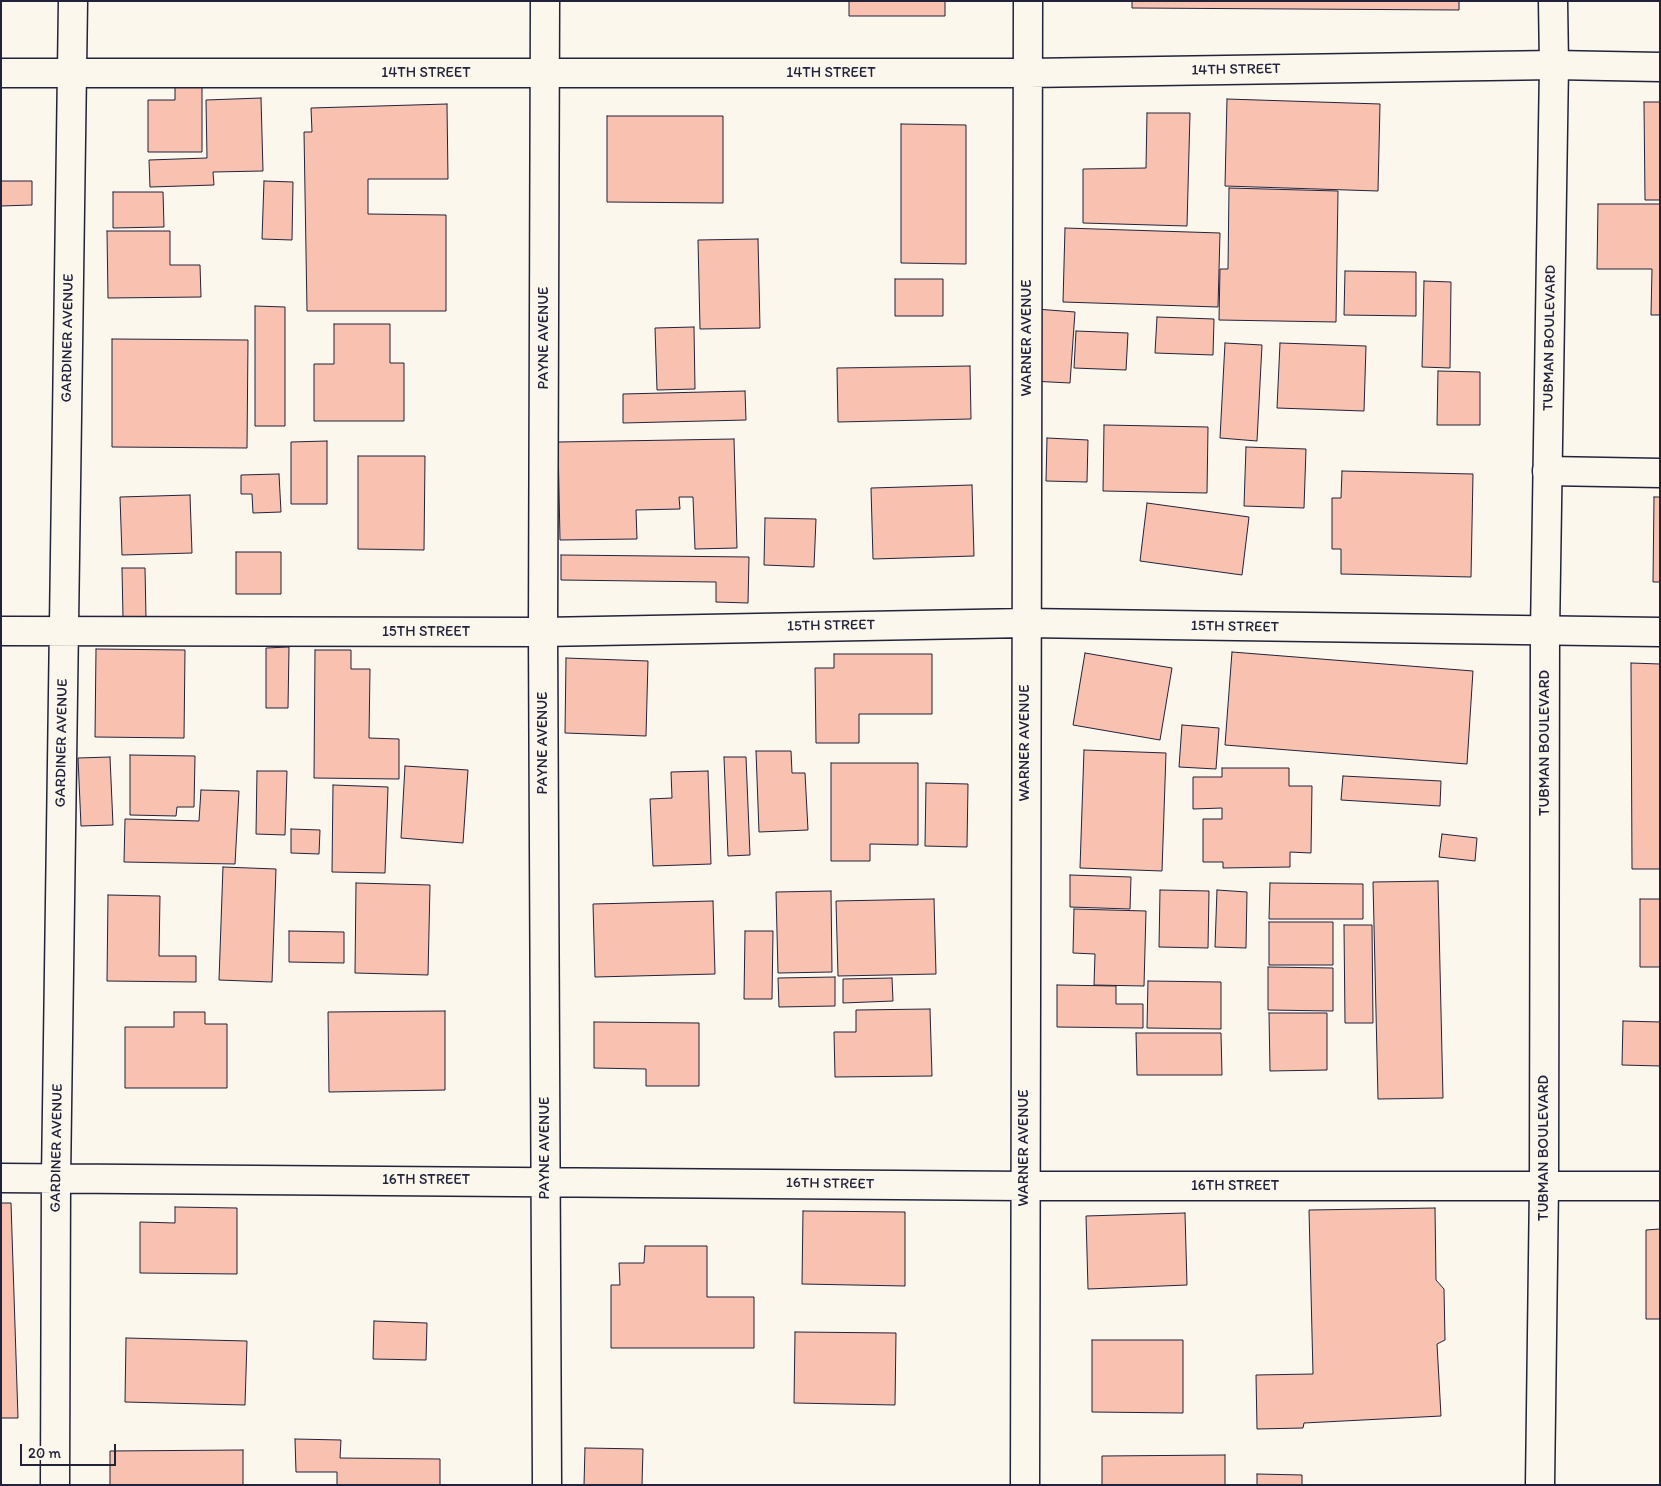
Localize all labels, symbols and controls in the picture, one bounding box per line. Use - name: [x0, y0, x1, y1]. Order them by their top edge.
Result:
- street label: 14TH STREET: [1191, 60, 1281, 80]
- street label: 14TH STREET: [381, 64, 471, 82]
- street label: 14TH STREET: [786, 64, 876, 82]
- street label: TUBMAN BOULEVARD: [1540, 265, 1560, 411]
- street label: GARDINER AVENUE: [58, 273, 78, 403]
- street label: WARNER AVENUE: [1018, 279, 1036, 397]
- street label: PAYNE AVENUE: [535, 287, 553, 389]
- street label: 15TH STREET: [787, 616, 875, 636]
- street label: 15TH STREET: [1191, 617, 1279, 637]
- street label: 15TH STREET: [382, 623, 470, 641]
- street label: TUBMAN BOULEVARD: [1536, 670, 1554, 816]
- street label: GARDINER AVENUE: [52, 678, 72, 808]
- street label: WARNER AVENUE: [1016, 684, 1034, 802]
- street label: PAYNE AVENUE: [534, 692, 552, 794]
- street label: TUBMAN BOULEVARD: [1535, 1075, 1553, 1221]
- street label: GARDINER AVENUE: [47, 1083, 67, 1213]
- street label: WARNER AVENUE: [1015, 1089, 1033, 1207]
- street label: PAYNE AVENUE: [536, 1097, 554, 1199]
- street label: 16TH STREET: [382, 1171, 470, 1189]
- street label: 16TH STREET: [786, 1174, 874, 1194]
- street label: 16TH STREET: [1191, 1177, 1279, 1195]
- scale bar: [22, 1434, 119, 1466]
- text: 20 m: [28, 1444, 61, 1462]

